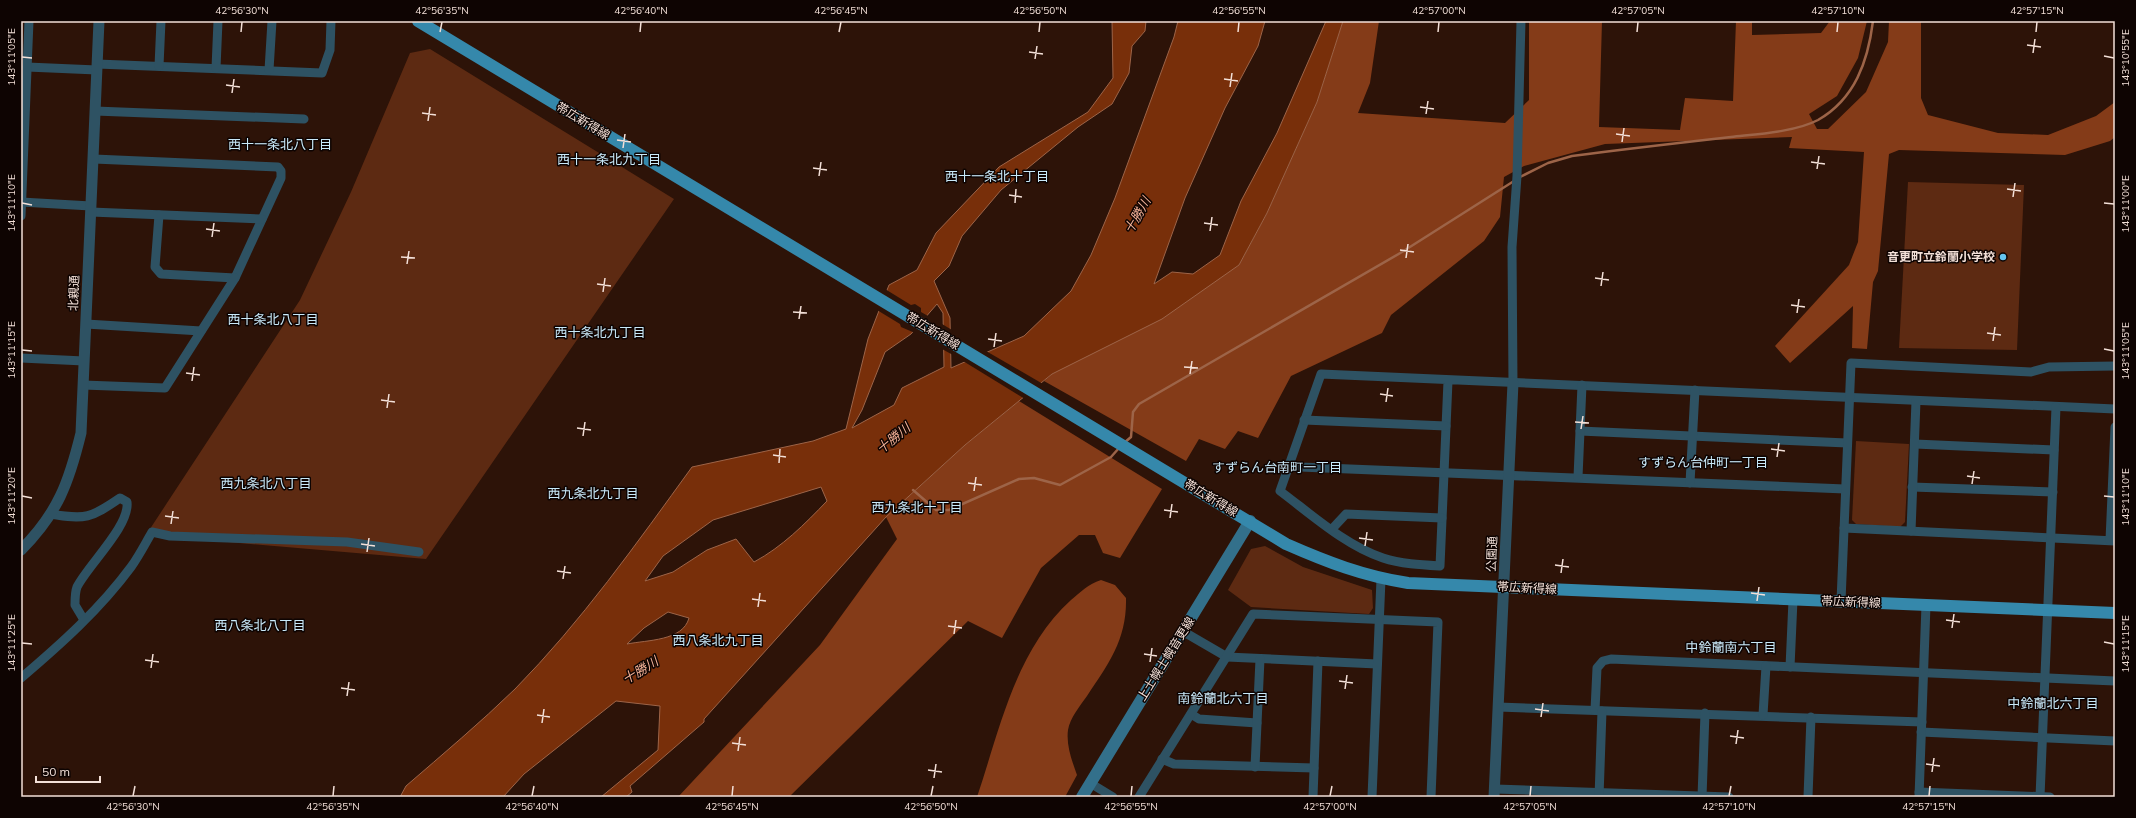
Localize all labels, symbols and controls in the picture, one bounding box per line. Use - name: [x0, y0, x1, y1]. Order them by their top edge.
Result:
- text: 42°56'30"N: [215, 4, 269, 17]
- text: 42°56'35"N: [415, 4, 469, 17]
- text: 42°56'40"N: [614, 4, 668, 17]
- text: 42°56'45"N: [814, 4, 868, 17]
- text: 42°56'50"N: [1013, 4, 1067, 17]
- text: 42°56'55"N: [1212, 4, 1266, 17]
- text: 42°57'00"N: [1412, 4, 1466, 17]
- text: 42°57'05"N: [1611, 4, 1665, 17]
- text: 42°57'10"N: [1811, 4, 1865, 17]
- text: 42°57'15"N: [2010, 4, 2064, 17]
- text: 143°11'05"E: [5, 28, 18, 86]
- text: 143°10'55"E: [2119, 29, 2132, 87]
- street label: 帯広新得線: [554, 99, 613, 142]
- district label: 西十一条北八丁目: [228, 136, 332, 152]
- district label: 西十一条北九丁目: [557, 151, 661, 167]
- district label: 西十一条北十丁目: [945, 168, 1049, 184]
- text: 143°11'10"E: [5, 174, 18, 232]
- text: 143°11'00"E: [2119, 175, 2132, 233]
- water label: 十勝川: [1120, 192, 1155, 236]
- place label: 音更町立鈴蘭小学校: [1887, 249, 1995, 264]
- marker: 音更町立鈴蘭小学校: [1998, 252, 2008, 262]
- street label: 北親通: [65, 275, 82, 311]
- street label: 帯広新得線: [904, 309, 963, 352]
- district label: 西十条北八丁目: [227, 311, 319, 327]
- text: 143°11'15"E: [5, 321, 18, 379]
- text: 143°11'05"E: [2119, 322, 2132, 380]
- district label: 西十条北九丁目: [554, 324, 646, 340]
- water label: 十勝川: [873, 418, 915, 457]
- district label: すずらん台仲町一丁目: [1638, 454, 1768, 470]
- district label: すずらん台南町一丁目: [1212, 459, 1342, 475]
- text: 143°11'20"E: [5, 467, 18, 525]
- text: 143°11'10"E: [2119, 468, 2132, 526]
- district label: 西九条北八丁目: [220, 475, 312, 491]
- street label: 帯広新得線: [1182, 476, 1241, 519]
- district label: 西九条北九丁目: [547, 485, 639, 501]
- district label: 西九条北十丁目: [871, 499, 963, 515]
- street label: 公園通: [1483, 536, 1500, 572]
- street label: 帯広新得線: [1497, 578, 1557, 597]
- street label: 帯広新得線: [1821, 593, 1881, 610]
- text: 143°11'25"E: [5, 614, 18, 672]
- street label: 上士幌士幌音更線: [1134, 614, 1197, 703]
- text: 143°11'15"E: [2119, 615, 2132, 673]
- district label: 西八条北八丁目: [214, 617, 306, 633]
- district label: 西八条北九丁目: [672, 632, 764, 648]
- district label: 中鈴蘭南六丁目: [1685, 639, 1777, 655]
- water label: 十勝川: [619, 652, 662, 687]
- district label: 南鈴蘭北六丁目: [1177, 690, 1269, 706]
- district label: 中鈴蘭北六丁目: [2007, 695, 2099, 711]
- scale bar: [36, 758, 100, 784]
- text: 50 m: [42, 764, 70, 779]
- text: 42°56'30"N: [106, 800, 160, 813]
- text: 42°56'35"N: [306, 800, 360, 813]
- text: 42°56'40"N: [505, 800, 559, 813]
- text: 42°56'45"N: [705, 800, 759, 813]
- text: 42°56'50"N: [904, 800, 958, 813]
- text: 42°56'55"N: [1104, 800, 1158, 813]
- text: 42°57'00"N: [1303, 800, 1357, 813]
- text: 42°57'05"N: [1503, 800, 1557, 813]
- text: 42°57'10"N: [1702, 800, 1756, 813]
- text: 42°57'15"N: [1902, 800, 1956, 813]

